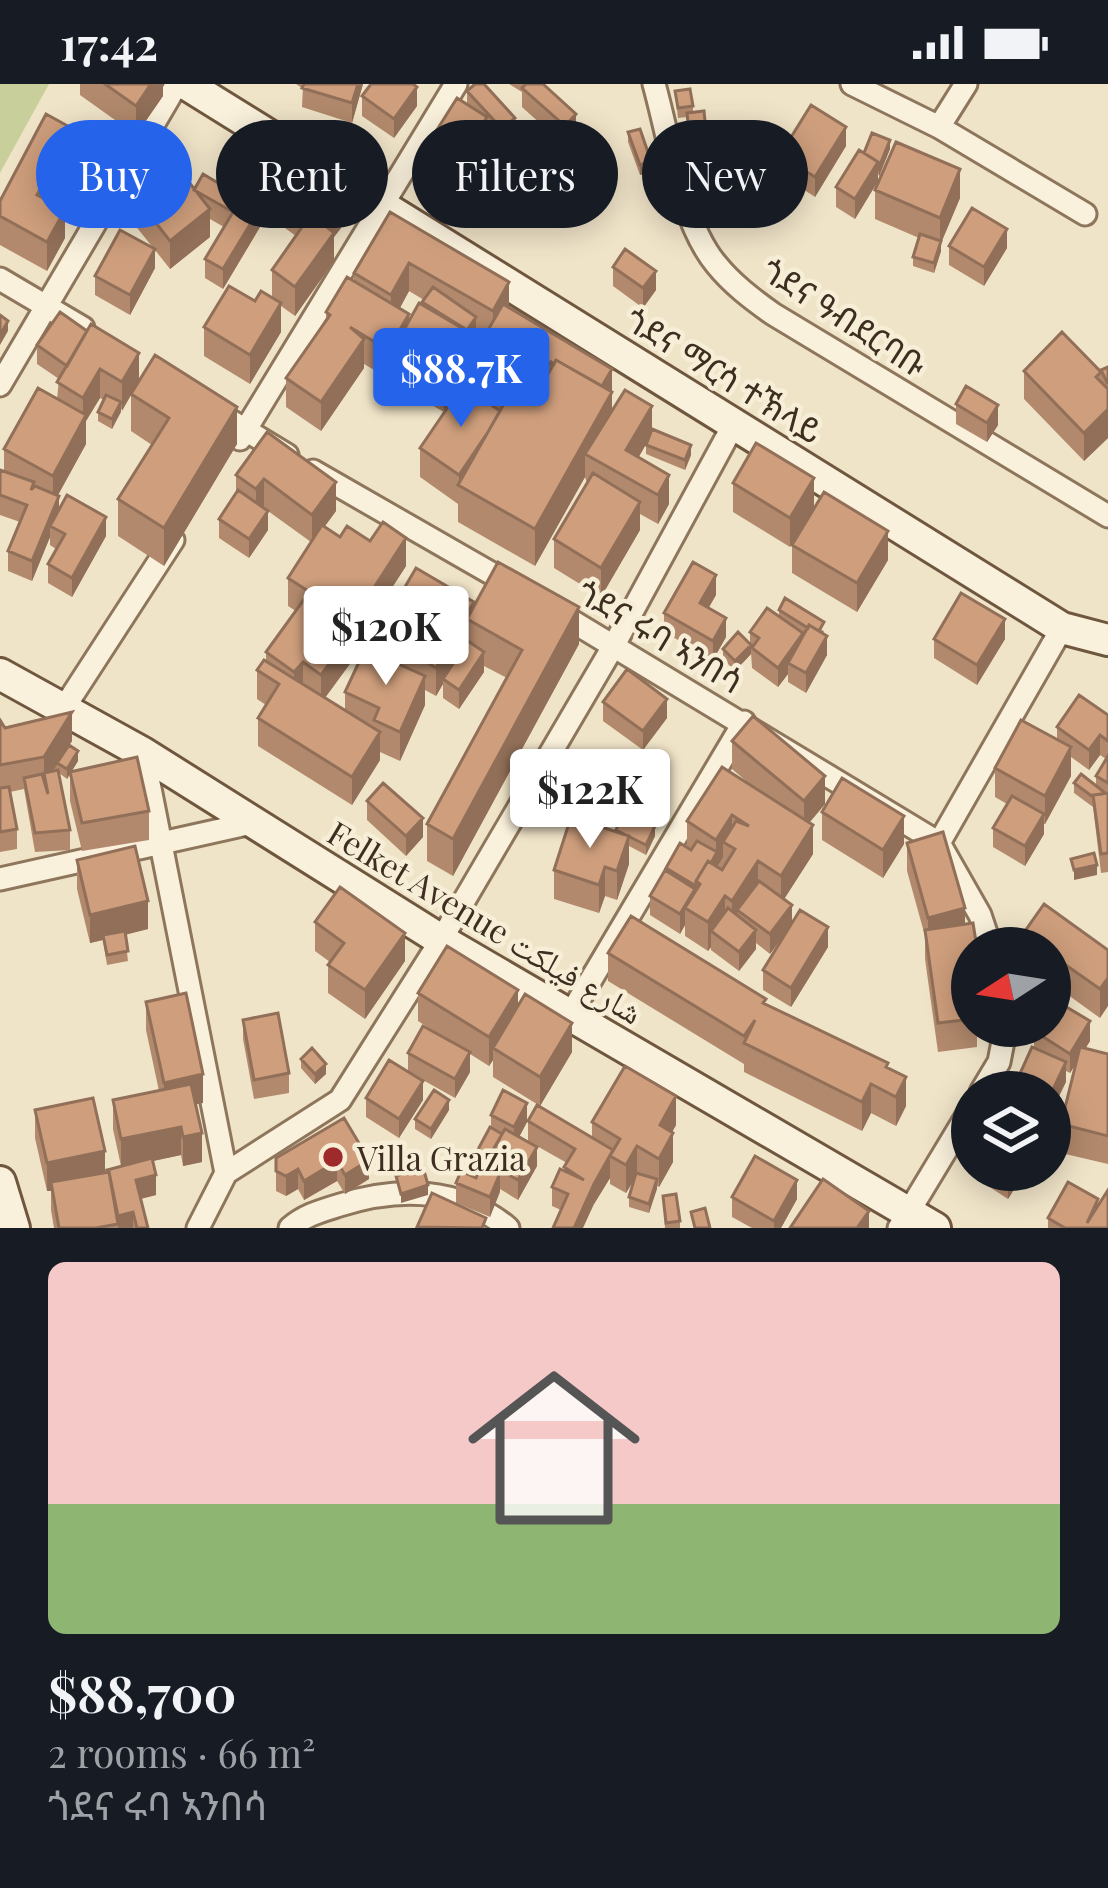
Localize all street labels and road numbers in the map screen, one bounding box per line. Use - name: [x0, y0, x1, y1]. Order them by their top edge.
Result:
- street label: ጎደና ዓብደርባቡ: [755, 247, 935, 385]
- street label: ጎደና ማርሳ ተኽላይ: [618, 296, 832, 452]
- street label: ጎደና ሩባ ኣንበሳ: [570, 568, 752, 702]
- street label: Felket Avenue شارع فيلكت: [320, 809, 652, 1033]

